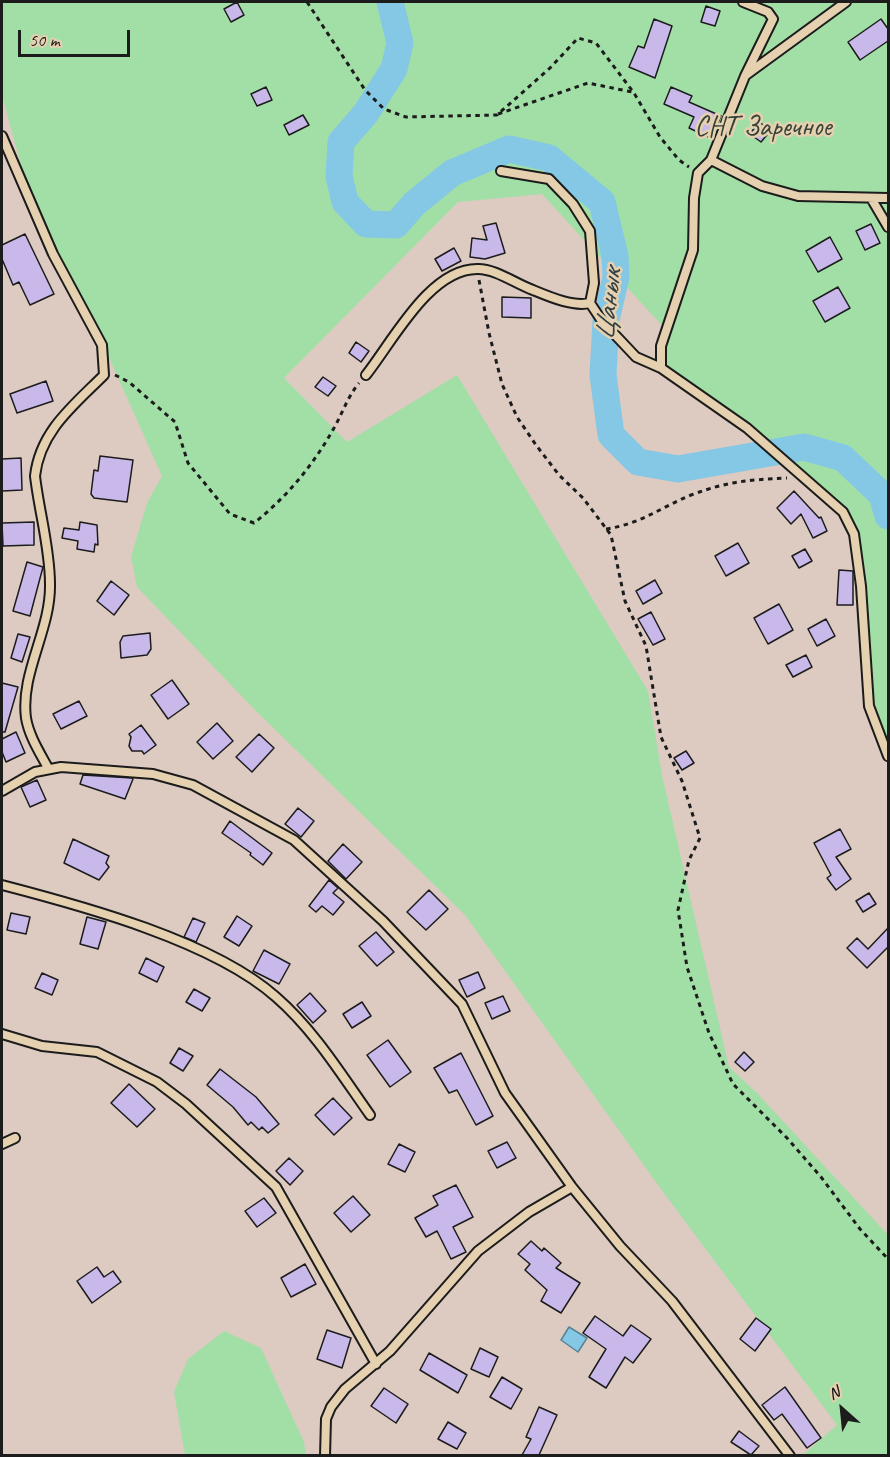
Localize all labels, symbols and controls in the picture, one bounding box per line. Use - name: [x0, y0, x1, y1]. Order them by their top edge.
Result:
- scale bar: [21, 18, 134, 56]
- text: 50 m: [29, 29, 60, 51]
- park label: СНТ Заречное: [695, 111, 831, 145]
- water label: Цанык: [587, 267, 631, 343]
- north arrow: [812, 1379, 872, 1439]
- text: N: [825, 1382, 843, 1404]

